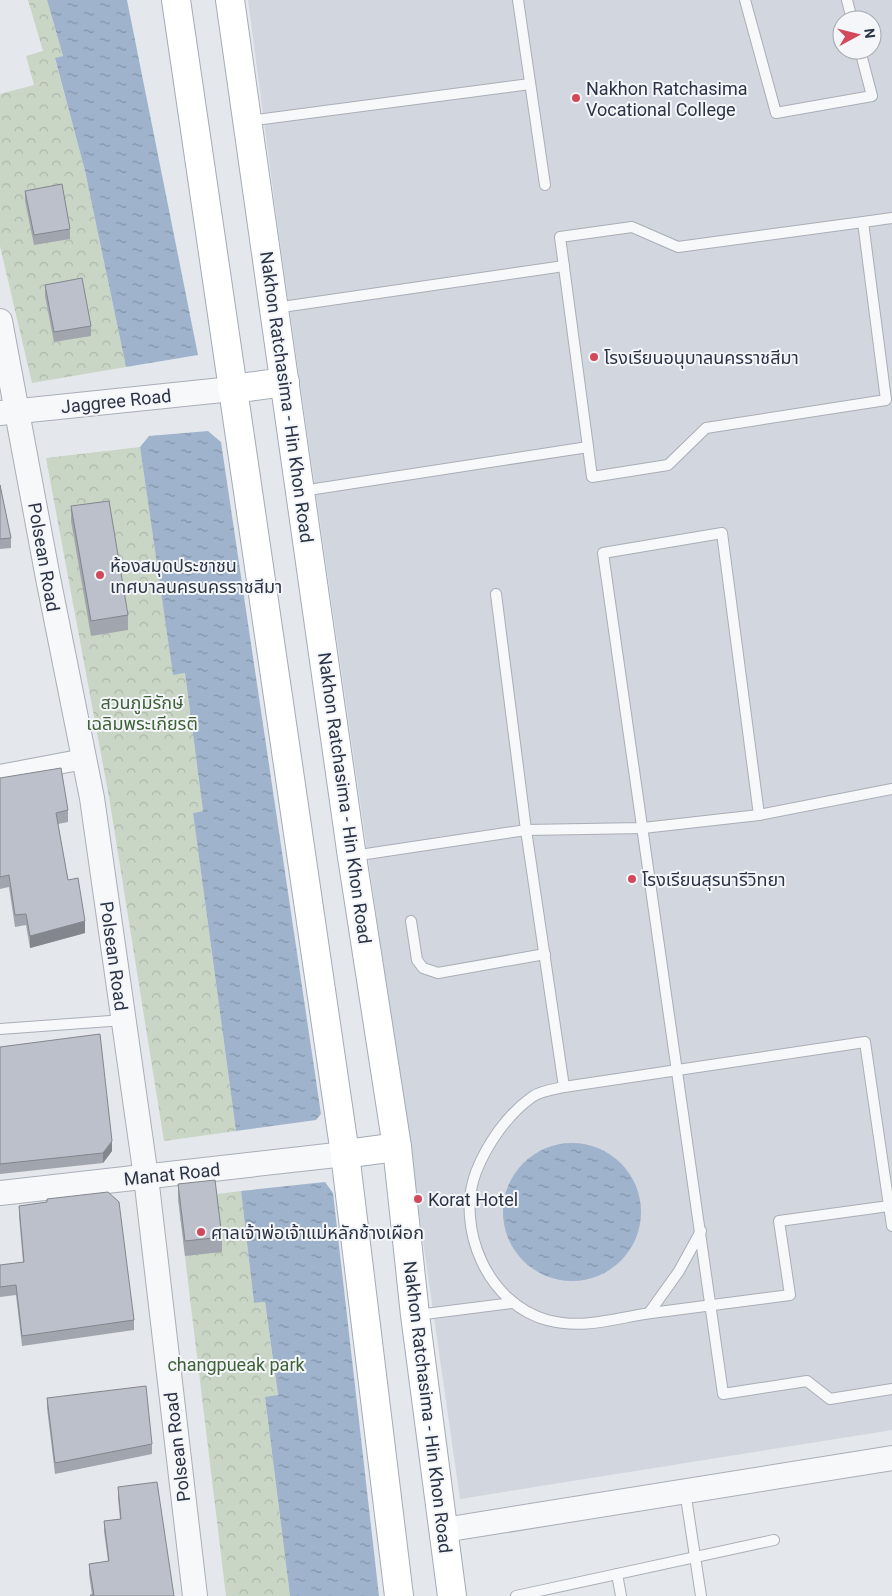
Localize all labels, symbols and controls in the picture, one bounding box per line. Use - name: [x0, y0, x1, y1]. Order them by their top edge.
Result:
- north arrow: [832, 10, 882, 60]
- text: N: [861, 28, 878, 39]
- place label: Nakhon Ratchasima Vocational College: [586, 78, 747, 120]
- marker: Nakhon Ratchasima Vocational College: [570, 92, 582, 104]
- street label: Nakhon Ratchasima - Hin Khon Road: [256, 250, 318, 544]
- place label: โรงเรียนอนุบาลนครราชสีมา: [604, 347, 799, 369]
- marker: โรงเรียนอนุบาลนครราชสีมา: [588, 351, 600, 363]
- street label: Jaggree Road: [60, 385, 172, 417]
- street label: Polsean Road: [24, 501, 64, 613]
- place label: ห้องสมุดประชาชน เทศบาลนครนครราชสีมา: [110, 555, 282, 597]
- marker: ห้องสมุดประชาชน เทศบาลนครนครราชสีมา: [94, 569, 106, 581]
- street label: Nakhon Ratchasima - Hin Khon Road: [314, 651, 376, 945]
- park label: สวนภูมิรักษ์ เฉลิมพระเกียรติ: [86, 692, 198, 734]
- place label: โรงเรียนสุรนารีวิทยา: [642, 869, 785, 891]
- marker: โรงเรียนสุรนารีวิทยา: [626, 873, 638, 885]
- street label: Polsean Road: [96, 900, 132, 1012]
- street label: Manat Road: [123, 1158, 221, 1190]
- place label: Korat Hotel: [428, 1189, 518, 1210]
- marker: Korat Hotel: [412, 1193, 424, 1205]
- place label: ศาลเจ้าพ่อเจ้าแม่หลักช้างเผือก: [211, 1222, 424, 1243]
- marker: ศาลเจ้าพ่อเจ้าแม่หลักช้างเผือก: [195, 1226, 207, 1238]
- street label: Nakhon Ratchasima - Hin Khon Road: [400, 1260, 456, 1554]
- park label: changpueak park: [167, 1354, 306, 1375]
- street label: Polsean Road: [160, 1391, 194, 1503]

